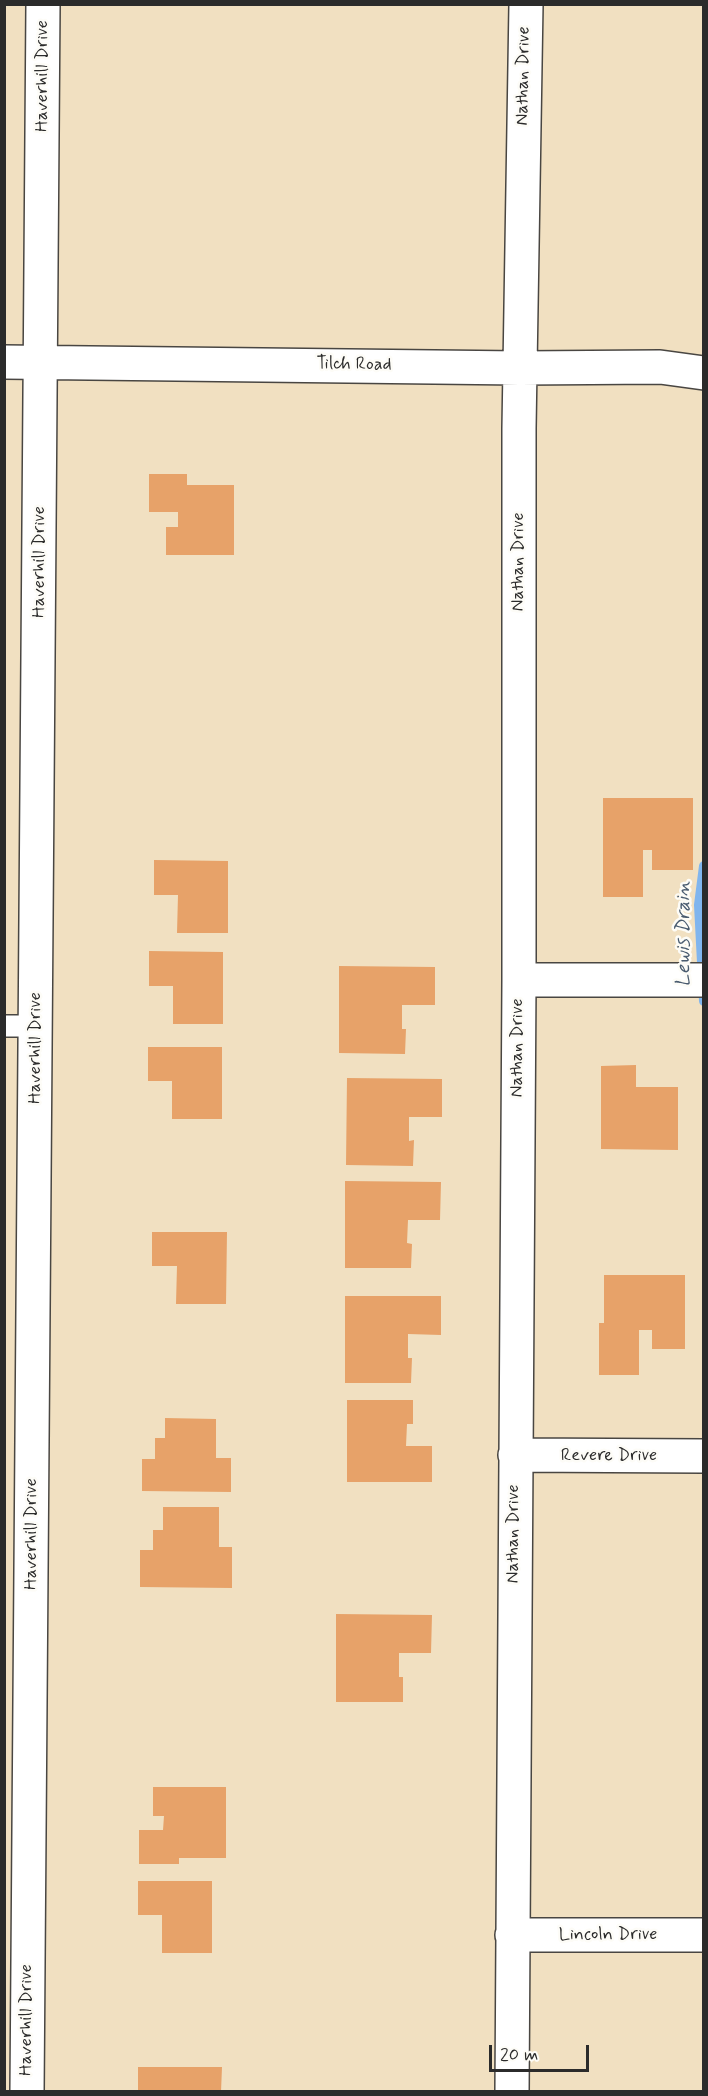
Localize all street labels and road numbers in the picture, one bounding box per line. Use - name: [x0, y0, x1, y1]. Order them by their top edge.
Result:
- street label: Haverhill Drive: [32, 20, 54, 132]
- street label: Nathan Drive: [512, 26, 536, 126]
- street label: Tilch Road: [316, 354, 392, 376]
- street label: Haverhill Drive: [29, 506, 51, 618]
- street label: Nathan Drive: [508, 512, 530, 612]
- street label: Haverhill Drive: [25, 992, 47, 1104]
- street label: Nathan Drive: [507, 998, 529, 1098]
- street label: Revere Drive: [561, 1445, 657, 1467]
- street label: Haverhill Drive: [21, 1478, 43, 1590]
- street label: Nathan Drive: [503, 1484, 525, 1584]
- street label: Lincoln Drive: [559, 1924, 657, 1946]
- street label: Haverhill Drive: [16, 1964, 38, 2076]

